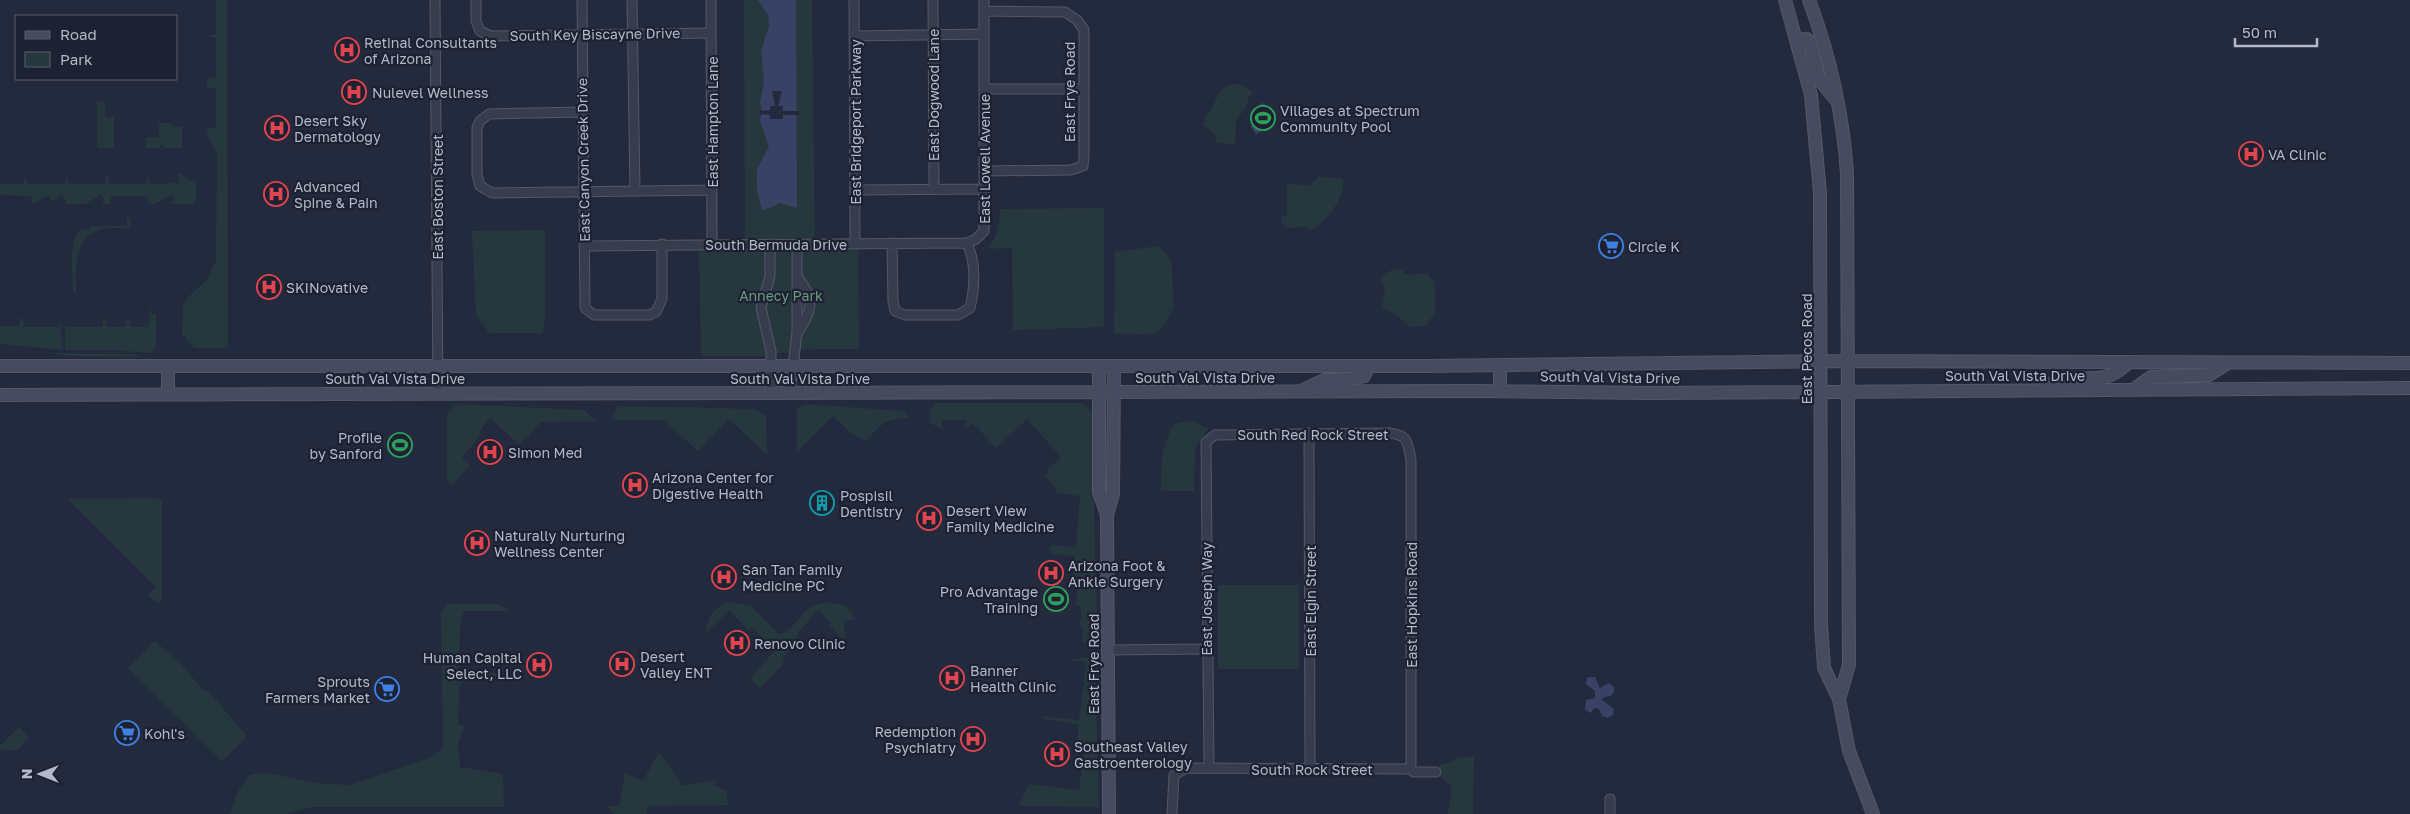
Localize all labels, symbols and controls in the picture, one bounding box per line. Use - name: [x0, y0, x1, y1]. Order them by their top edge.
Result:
- legend: [15, 15, 178, 80]
- scale bar: [2235, 15, 2318, 47]
- text: 50 m: [2242, 23, 2277, 41]
- street label: South Key Biscayne Drive: [510, 24, 680, 44]
- text: Road: [60, 25, 97, 43]
- street label: East Dogwood Lane: [925, 29, 942, 161]
- place label: Retinal Consultants of Arizona: [364, 34, 497, 67]
- hospital icon: Retinal Consultants of Arizona: [334, 37, 360, 63]
- street label: East Bridgeport Parkway: [847, 39, 864, 205]
- street label: East Frye Road: [1061, 42, 1078, 142]
- text: Park: [60, 50, 93, 68]
- street label: East Hampton Lane: [704, 56, 721, 188]
- street label: East Canyon Creek Drive: [573, 78, 593, 242]
- hospital icon: Nulevel Wellness: [341, 79, 367, 105]
- place label: Nulevel Wellness: [372, 84, 488, 101]
- street label: East Lowell Avenue: [976, 94, 993, 224]
- place label: Villages at Spectrum Community Pool: [1280, 102, 1420, 135]
- sports icon: Villages at Spectrum Community Pool: [1250, 105, 1276, 131]
- place label: Desert Sky Dermatology: [294, 112, 381, 145]
- hospital icon: Desert Sky Dermatology: [264, 115, 290, 141]
- street label: East Boston Street: [429, 134, 446, 260]
- hospital icon: VA Clinic: [2238, 141, 2264, 167]
- place label: VA Clinic: [2268, 146, 2327, 163]
- place label: Advanced Spine & Pain: [294, 178, 378, 211]
- hospital icon: Advanced Spine & Pain: [263, 181, 289, 207]
- supermarket icon: Circle K: [1598, 233, 1624, 259]
- street label: South Bermuda Drive: [705, 236, 847, 253]
- place label: Circle K: [1628, 238, 1680, 255]
- hospital icon: SKINovative: [256, 274, 282, 300]
- place label: SKINovative: [286, 279, 368, 296]
- park label: Annecy Park: [739, 287, 823, 304]
- street label: East Pecos Road: [1798, 293, 1815, 405]
- street label: South Val Vista Drive: [1540, 367, 1680, 387]
- street label: South Val Vista Drive: [1945, 367, 2085, 384]
- street label: South Val Vista Drive: [1135, 369, 1275, 386]
- street label: South Val Vista Drive: [325, 370, 465, 387]
- street label: South Val Vista Drive: [730, 370, 870, 387]
- street label: South Red Rock Street: [1237, 426, 1389, 443]
- place label: Profile by Sanford: [310, 429, 382, 462]
- sports icon: Profile by Sanford: [387, 432, 413, 458]
- hospital icon: Simon Med: [477, 439, 503, 465]
- place label: Simon Med: [508, 444, 582, 461]
- place label: Arizona Center for Digestive Health: [652, 469, 774, 502]
- hospital icon: Arizona Center for Digestive Health: [622, 472, 648, 498]
- place label: Pospisil Dentistry: [840, 487, 903, 520]
- building icon: Pospisil Dentistry: [809, 490, 835, 516]
- place label: Desert View Family Medicine: [946, 502, 1054, 535]
- hospital icon: Desert View Family Medicine: [916, 505, 942, 531]
- place label: Naturally Nurturing Wellness Center: [494, 527, 625, 560]
- hospital icon: Naturally Nurturing Wellness Center: [464, 530, 490, 556]
- street label: East Joseph Way: [1198, 542, 1215, 656]
- street label: East Hopkins Road: [1403, 542, 1420, 668]
- street label: East Elgin Street: [1302, 545, 1319, 657]
- place label: Arizona Foot & Ankle Surgery: [1068, 557, 1166, 590]
- hospital icon: Arizona Foot & Ankle Surgery: [1038, 560, 1064, 586]
- place label: San Tan Family Medicine PC: [742, 561, 843, 594]
- hospital icon: San Tan Family Medicine PC: [711, 564, 737, 590]
- place label: Pro Advantage Training: [940, 583, 1038, 616]
- sports icon: Pro Advantage Training: [1043, 586, 1069, 612]
- street label: East Frye Road: [1085, 614, 1102, 714]
- hospital icon: Renovo Clinic: [724, 630, 750, 656]
- place label: Renovo Clinic: [754, 635, 846, 652]
- place label: Desert Valley ENT: [640, 648, 713, 681]
- place label: Human Capital Select, LLC: [423, 649, 522, 682]
- hospital icon: Desert Valley ENT: [609, 651, 635, 677]
- hospital icon: Human Capital Select, LLC: [526, 652, 552, 678]
- place label: Banner Health Clinic: [970, 662, 1057, 695]
- hospital icon: Banner Health Clinic: [939, 665, 965, 691]
- place label: Sprouts Farmers Market: [265, 673, 370, 706]
- supermarket icon: Sprouts Farmers Market: [374, 676, 400, 702]
- supermarket icon: Kohl's: [114, 720, 140, 746]
- place label: Redemption Psychiatry: [874, 723, 956, 756]
- place label: Kohl's: [144, 725, 185, 742]
- hospital icon: Redemption Psychiatry: [960, 726, 986, 752]
- place label: Southeast Valley Gastroenterology: [1074, 738, 1192, 771]
- hospital icon: Southeast Valley Gastroenterology: [1044, 741, 1070, 767]
- north arrow: [15, 749, 65, 799]
- street label: South Rock Street: [1251, 761, 1373, 778]
- text: N: [18, 769, 35, 779]

